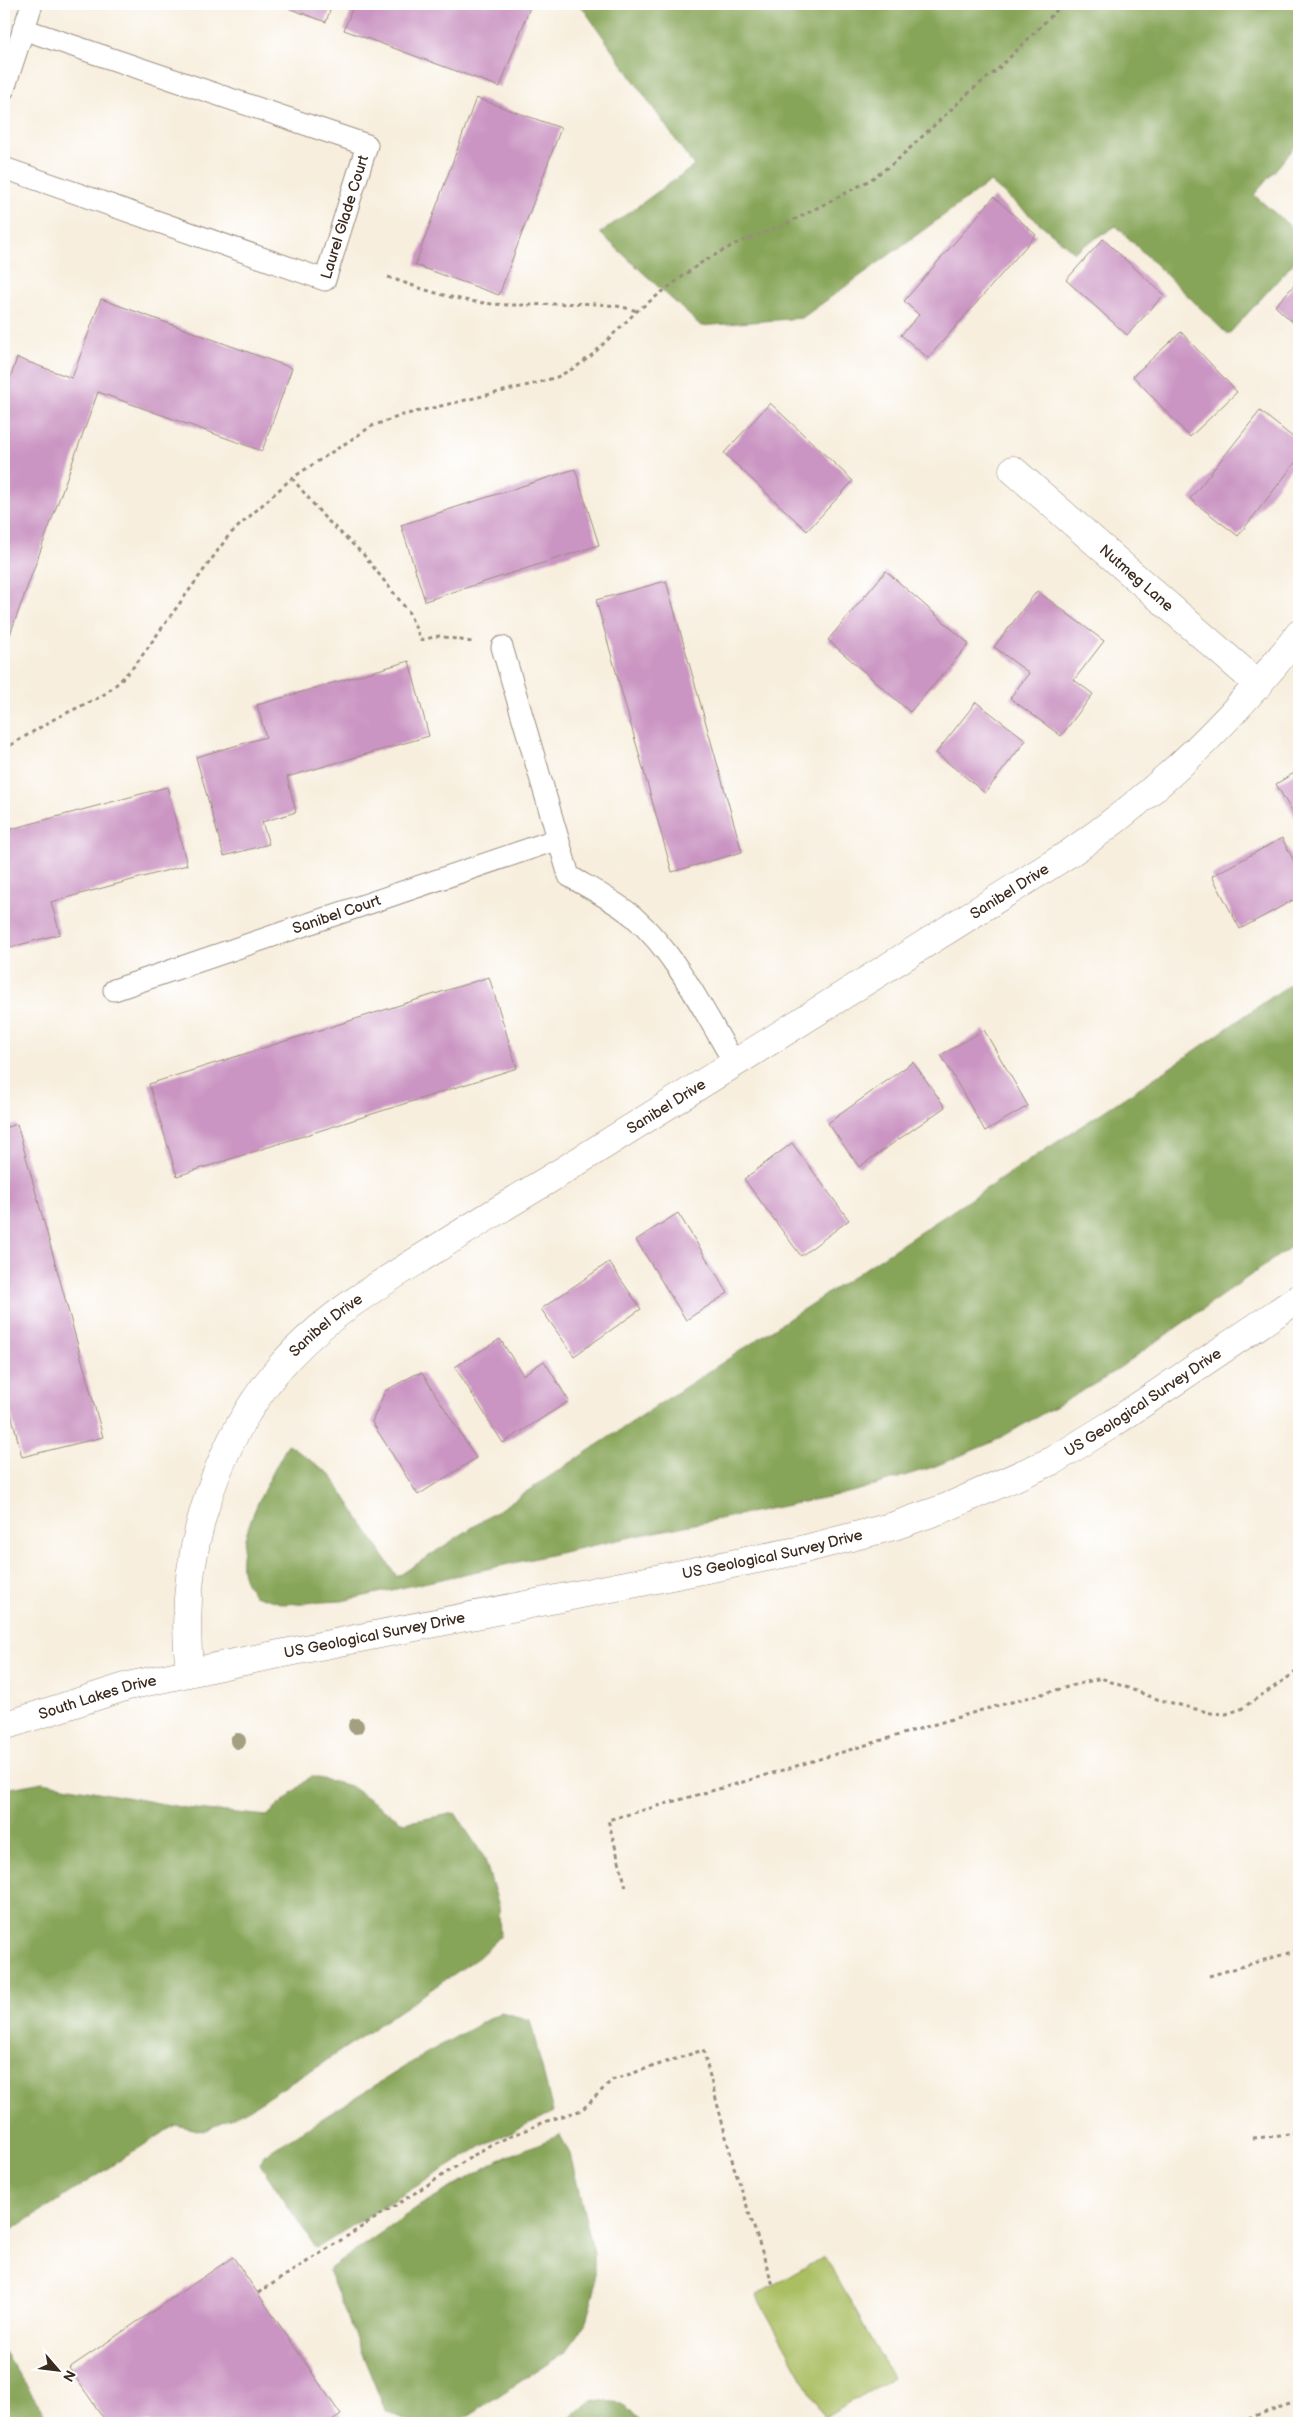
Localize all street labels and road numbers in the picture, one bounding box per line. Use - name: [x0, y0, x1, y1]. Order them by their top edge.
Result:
- street label: Laurel Glade Court: [317, 152, 373, 281]
- street label: Nutmeg Lane: [1095, 541, 1177, 616]
- street label: Sanibel Drive: [967, 860, 1053, 924]
- street label: Sanibel Court: [290, 891, 384, 939]
- street label: Sanibel Drive: [623, 1075, 710, 1139]
- street label: Sanibel Drive: [285, 1290, 366, 1361]
- street label: US Geological Survey Drive: [1061, 1344, 1225, 1461]
- street label: US Geological Survey Drive: [681, 1525, 865, 1584]
- street label: US Geological Survey Drive: [282, 1608, 467, 1663]
- street label: South Lakes Drive: [36, 1671, 158, 1724]

